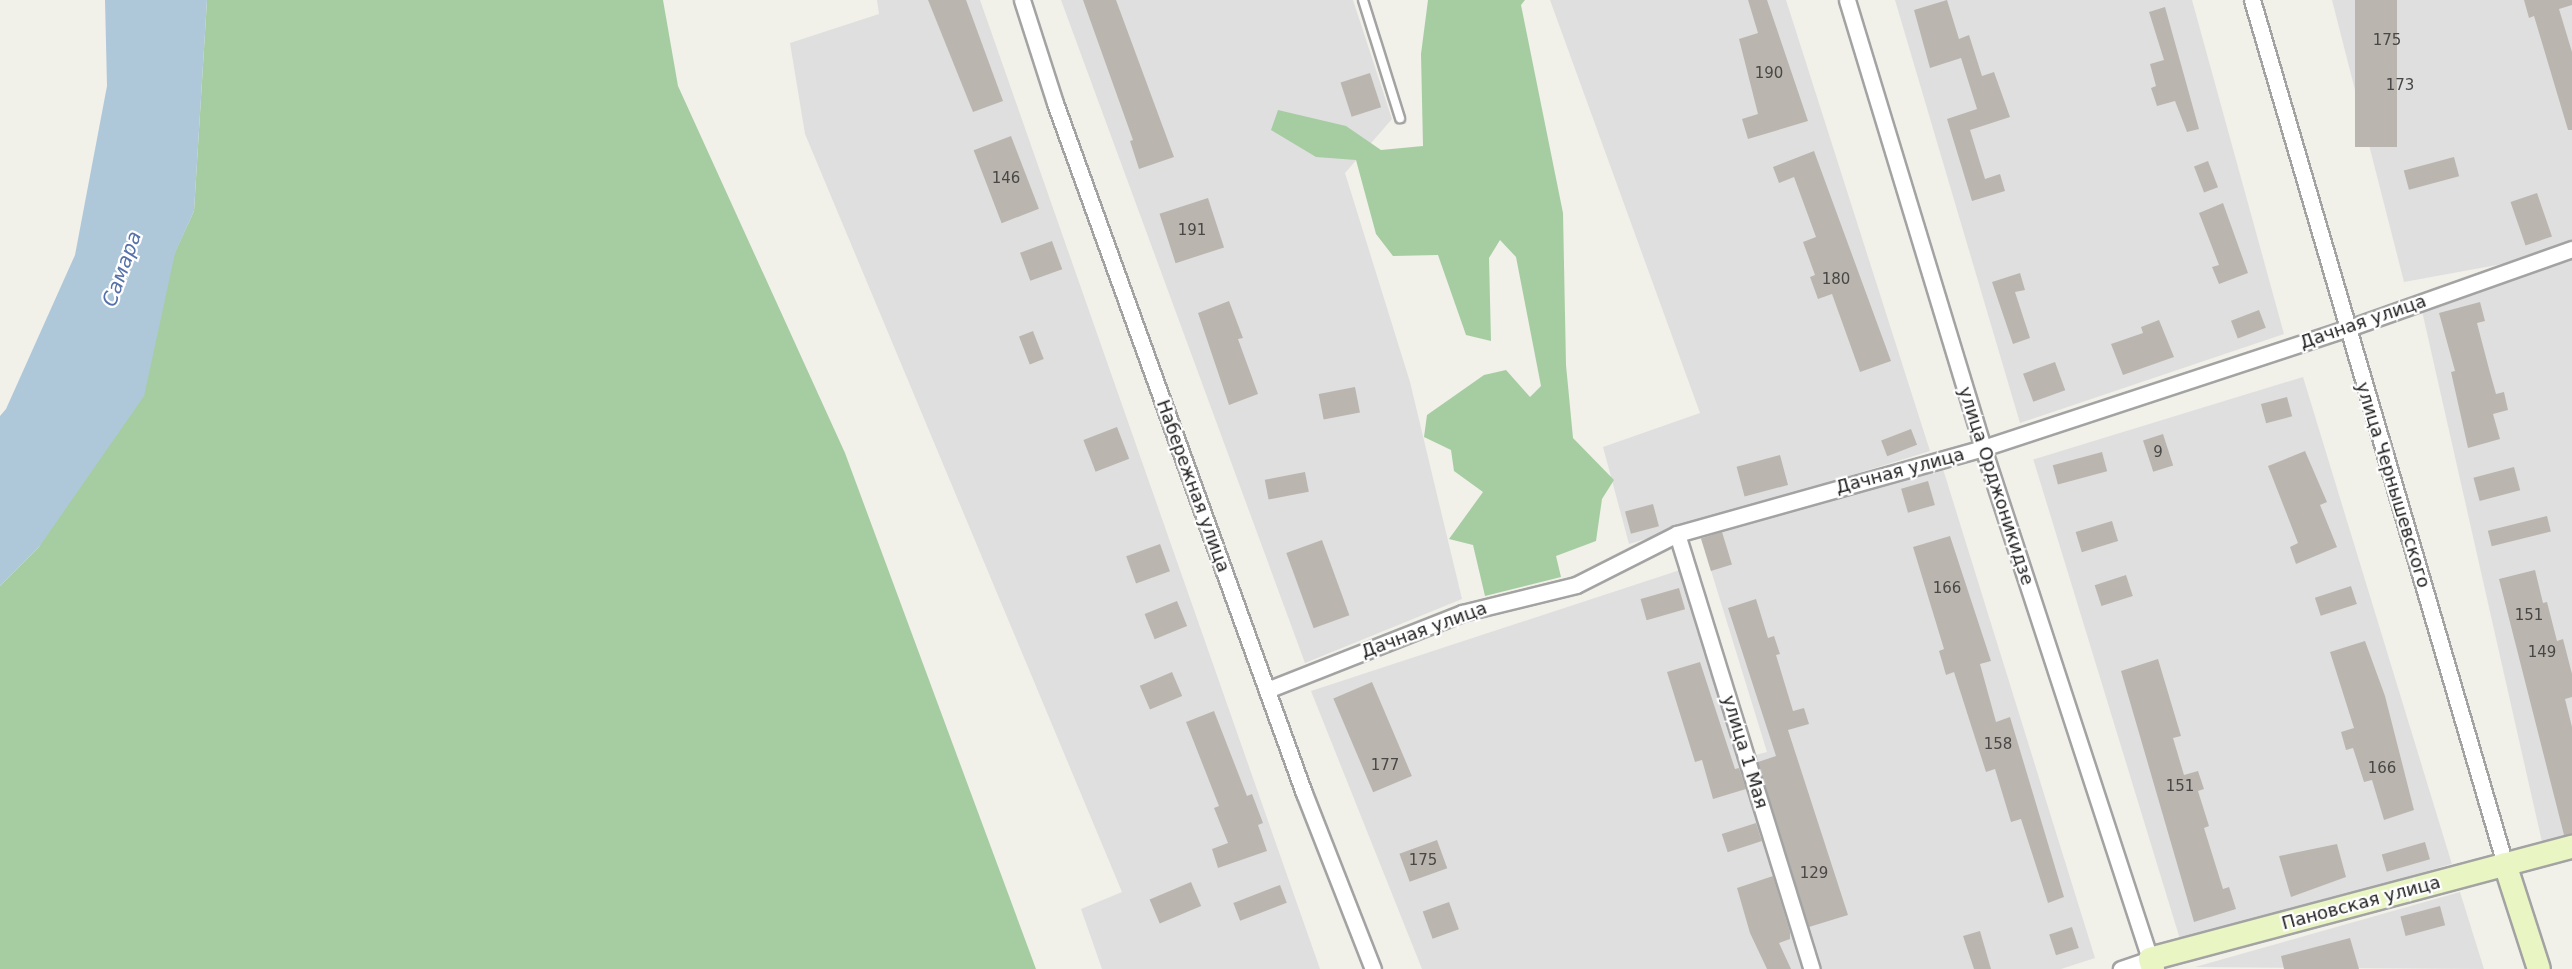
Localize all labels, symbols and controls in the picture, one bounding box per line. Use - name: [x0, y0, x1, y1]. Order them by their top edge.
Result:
- house number: 175: [2373, 32, 2401, 50]
- house number: 190: [1755, 65, 1783, 83]
- house number: 173: [2386, 77, 2414, 95]
- house number: 146: [992, 170, 1020, 188]
- house number: 191: [1178, 222, 1206, 240]
- water label: Самара: [97, 228, 147, 310]
- house number: 180: [1822, 271, 1850, 289]
- street label: Дачная улица: [2297, 290, 2429, 354]
- street label: улица Чернышевского: [2351, 379, 2435, 591]
- street label: улица Орджоникидзе: [1954, 384, 2038, 588]
- street label: Набережная улица: [1152, 397, 1234, 575]
- street label: Дачная улица: [1833, 443, 1967, 499]
- house number: 9: [2153, 444, 2163, 462]
- house number: 166: [1933, 580, 1961, 598]
- street label: Дачная улица: [1358, 597, 1490, 663]
- house number: 151: [2515, 607, 2543, 625]
- house number: 149: [2528, 644, 2556, 662]
- street label: улица 1 Мая: [1718, 693, 1772, 811]
- house number: 158: [1984, 736, 2012, 754]
- house number: 177: [1371, 757, 1399, 775]
- house number: 166: [2368, 760, 2396, 778]
- house number: 151: [2166, 778, 2194, 796]
- house number: 175: [1409, 852, 1437, 870]
- house number: 129: [1800, 865, 1828, 883]
- street label: Пановская улица: [2279, 871, 2443, 935]

